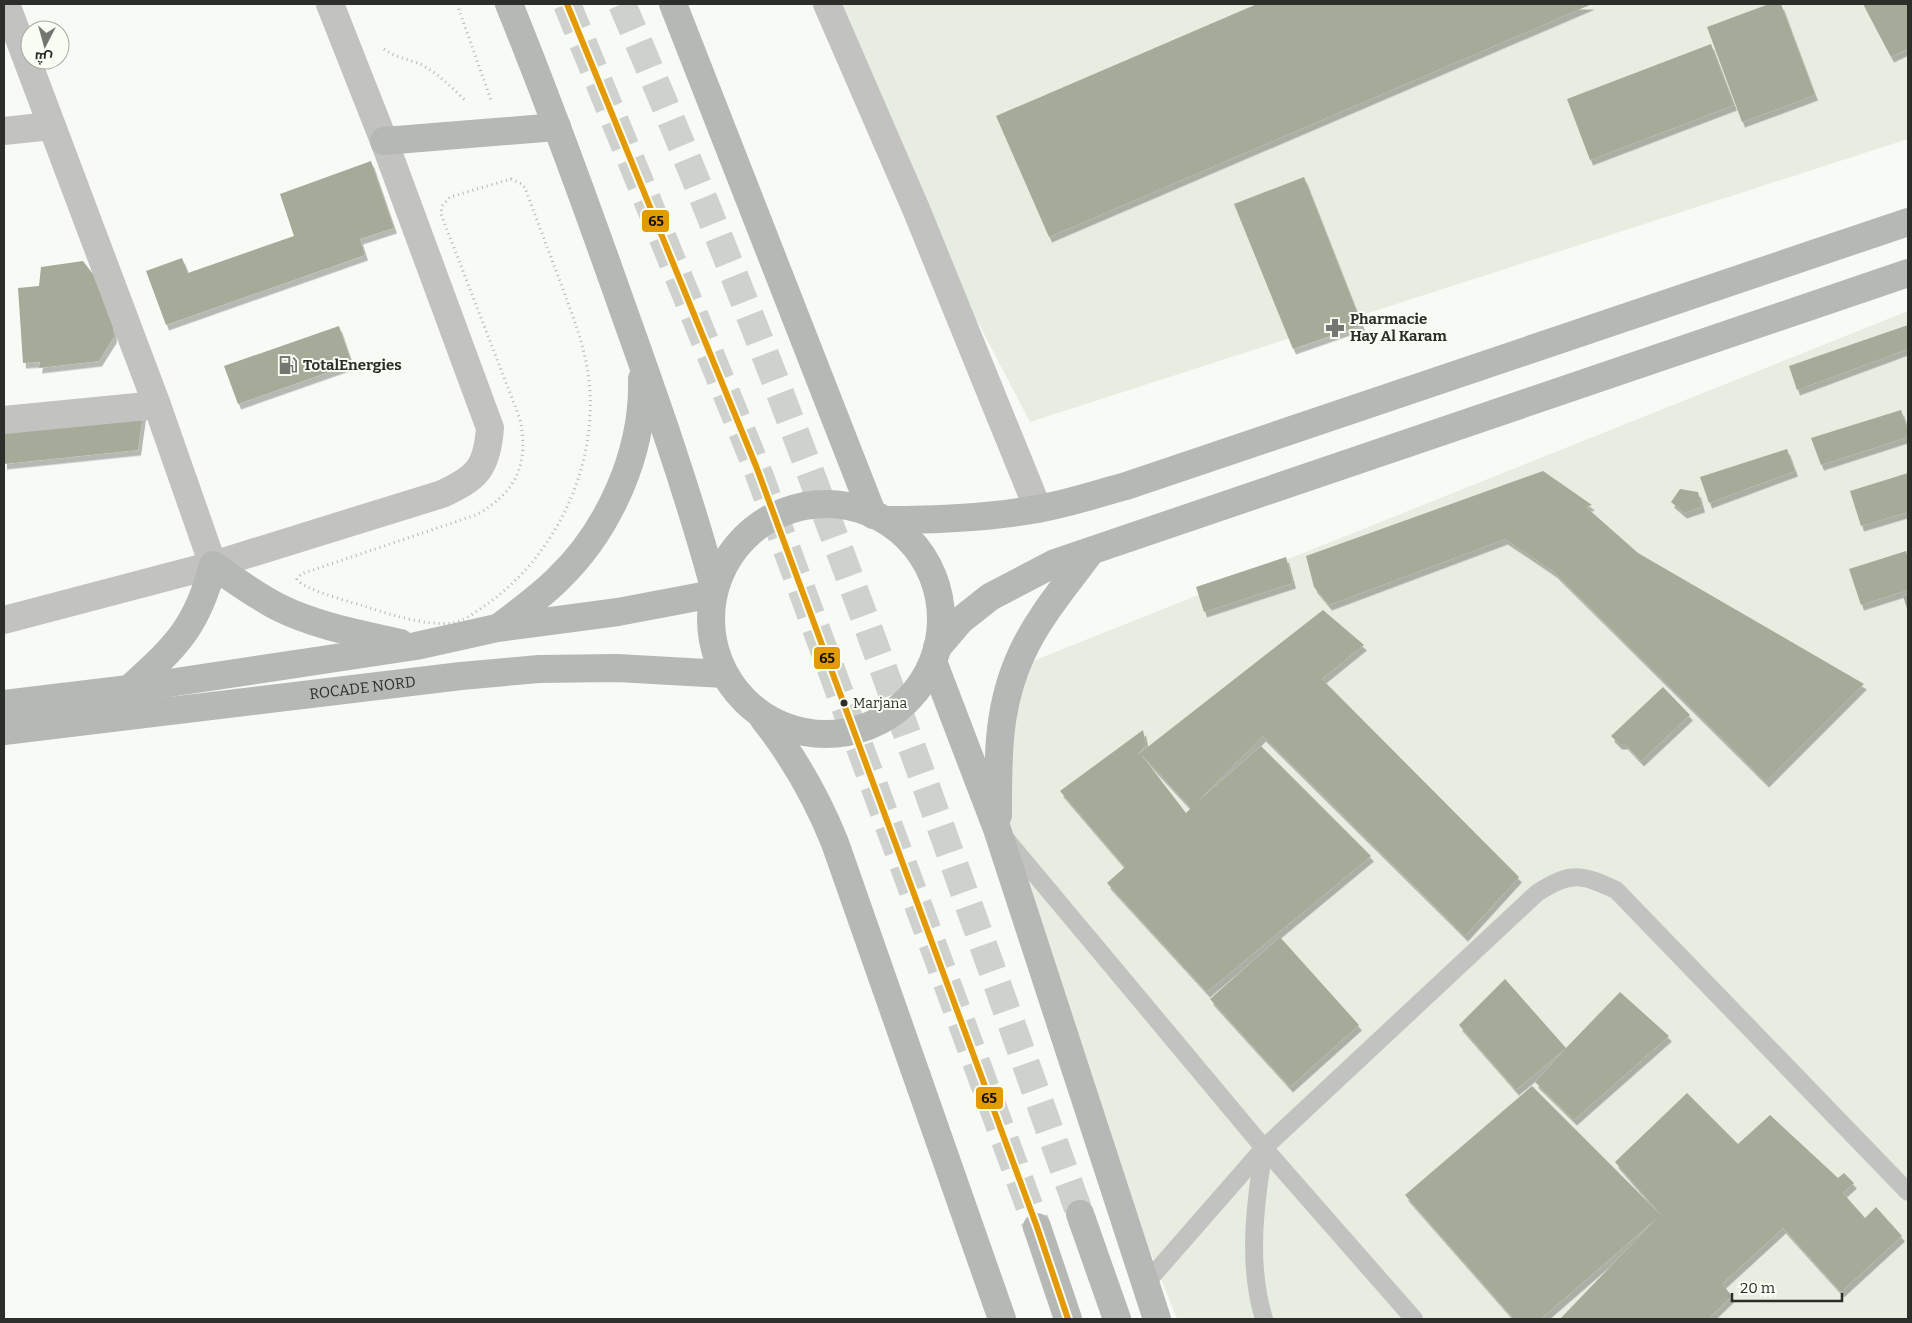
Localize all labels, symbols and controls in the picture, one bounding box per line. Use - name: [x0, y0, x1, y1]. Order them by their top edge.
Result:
- north arrow: [20, 20, 70, 70]
- text: ش: [34, 48, 54, 67]
- line badge: 65: [641, 209, 670, 233]
- text: 65: [648, 213, 664, 230]
- place label: Pharmacie Hay Al Karam: [1350, 310, 1447, 345]
- pharmacy icon: Pharmacie Hay Al Karam: [1324, 317, 1346, 339]
- fuel station icon: TotalEnergies: [277, 354, 299, 376]
- place label: TotalEnergies: [303, 356, 402, 374]
- line badge: 65: [813, 646, 841, 670]
- text: 65: [819, 650, 835, 667]
- street label: ROCADE NORD: [308, 673, 417, 703]
- place label: Marjana: [853, 695, 907, 712]
- marker: Marjana: [839, 698, 849, 708]
- line badge: 65: [975, 1086, 1004, 1110]
- text: 65: [981, 1090, 997, 1107]
- scale bar: [1732, 1270, 1842, 1302]
- text: 20 m: [1740, 1279, 1776, 1297]

